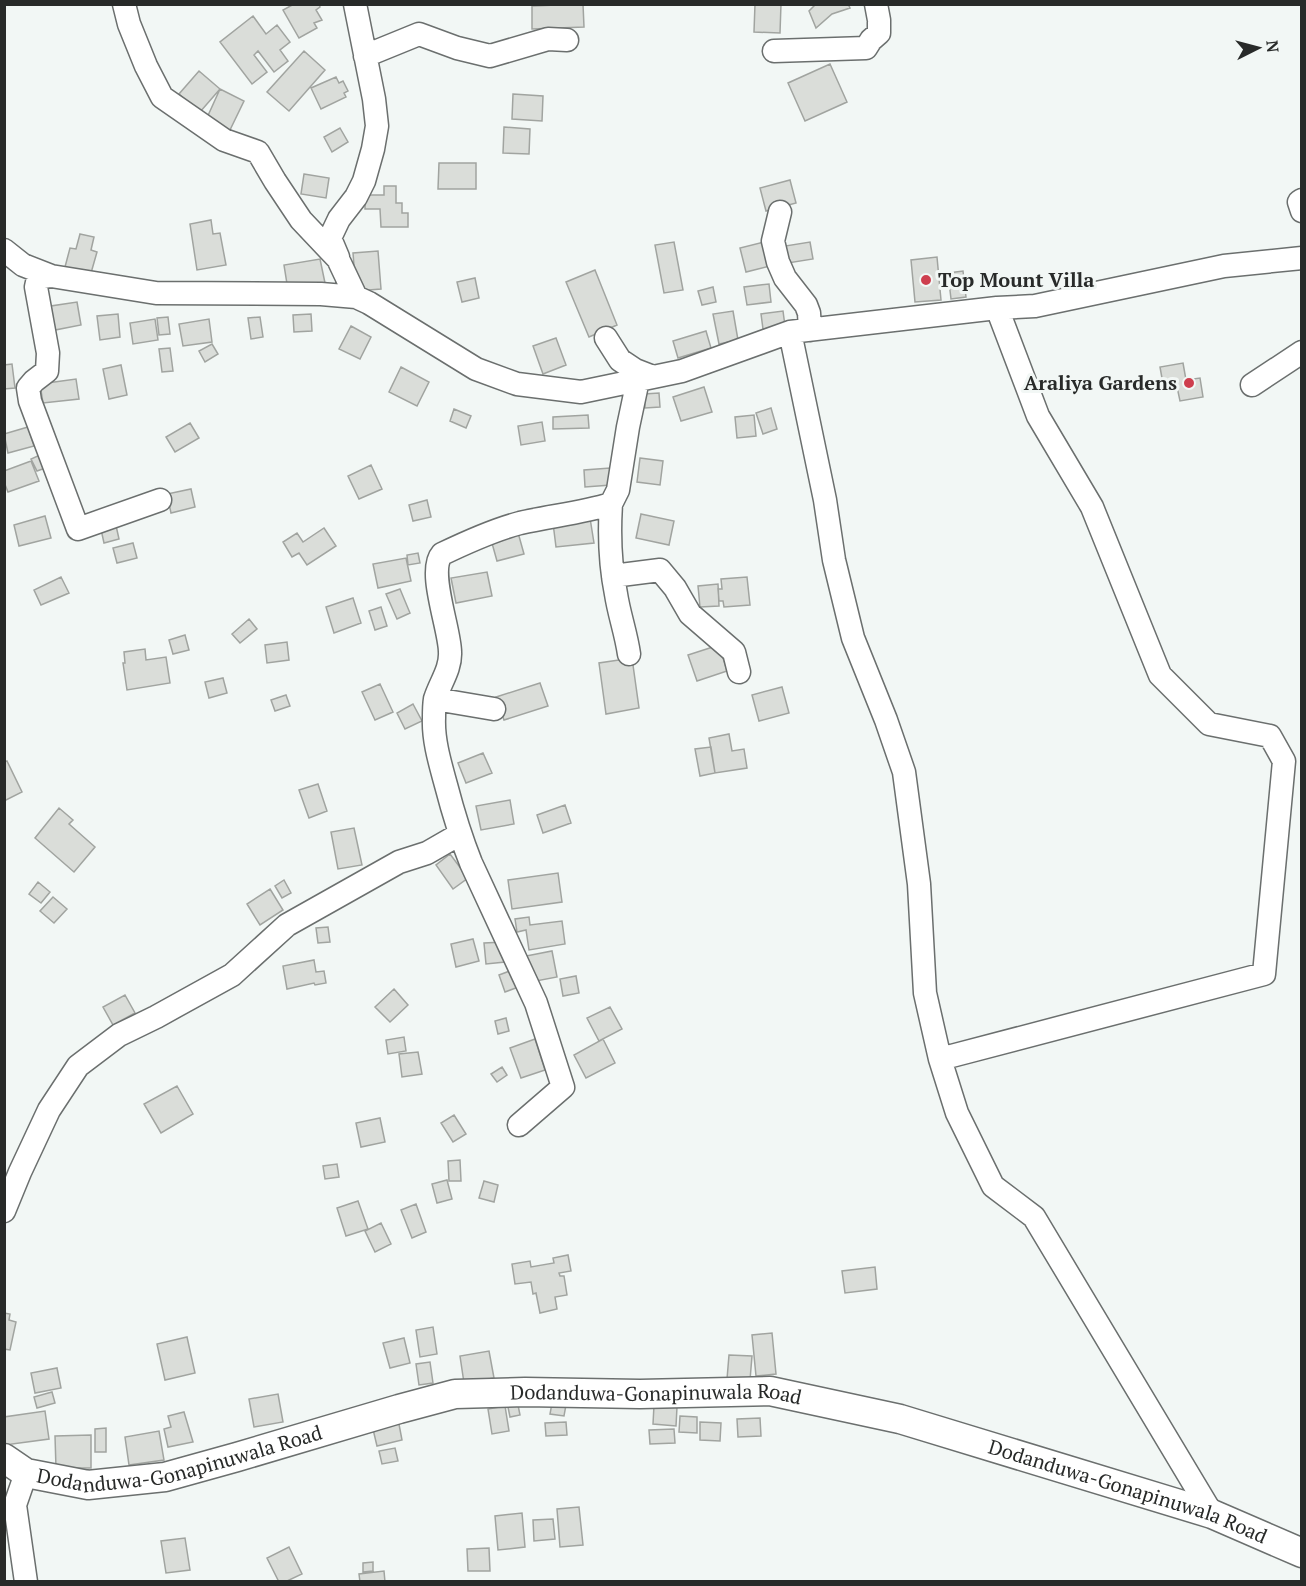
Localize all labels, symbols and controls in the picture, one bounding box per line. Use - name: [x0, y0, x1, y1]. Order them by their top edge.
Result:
- north arrow: [1228, 18, 1288, 78]
- text: N: [1261, 39, 1284, 54]
- place label: Top Mount Villa: [938, 266, 1094, 293]
- marker: Top Mount Villa: [919, 273, 933, 287]
- place label: Araliya Gardens: [1024, 369, 1177, 396]
- marker: Araliya Gardens: [1182, 376, 1196, 390]
- street label: Dodanduwa-Gonapinuwala Road: [510, 1377, 804, 1410]
- street label: Dodanduwa-Gonapinuwala Road: [35, 1419, 325, 1498]
- street label: Dodanduwa-Gonapinuwala Road: [985, 1433, 1272, 1549]

